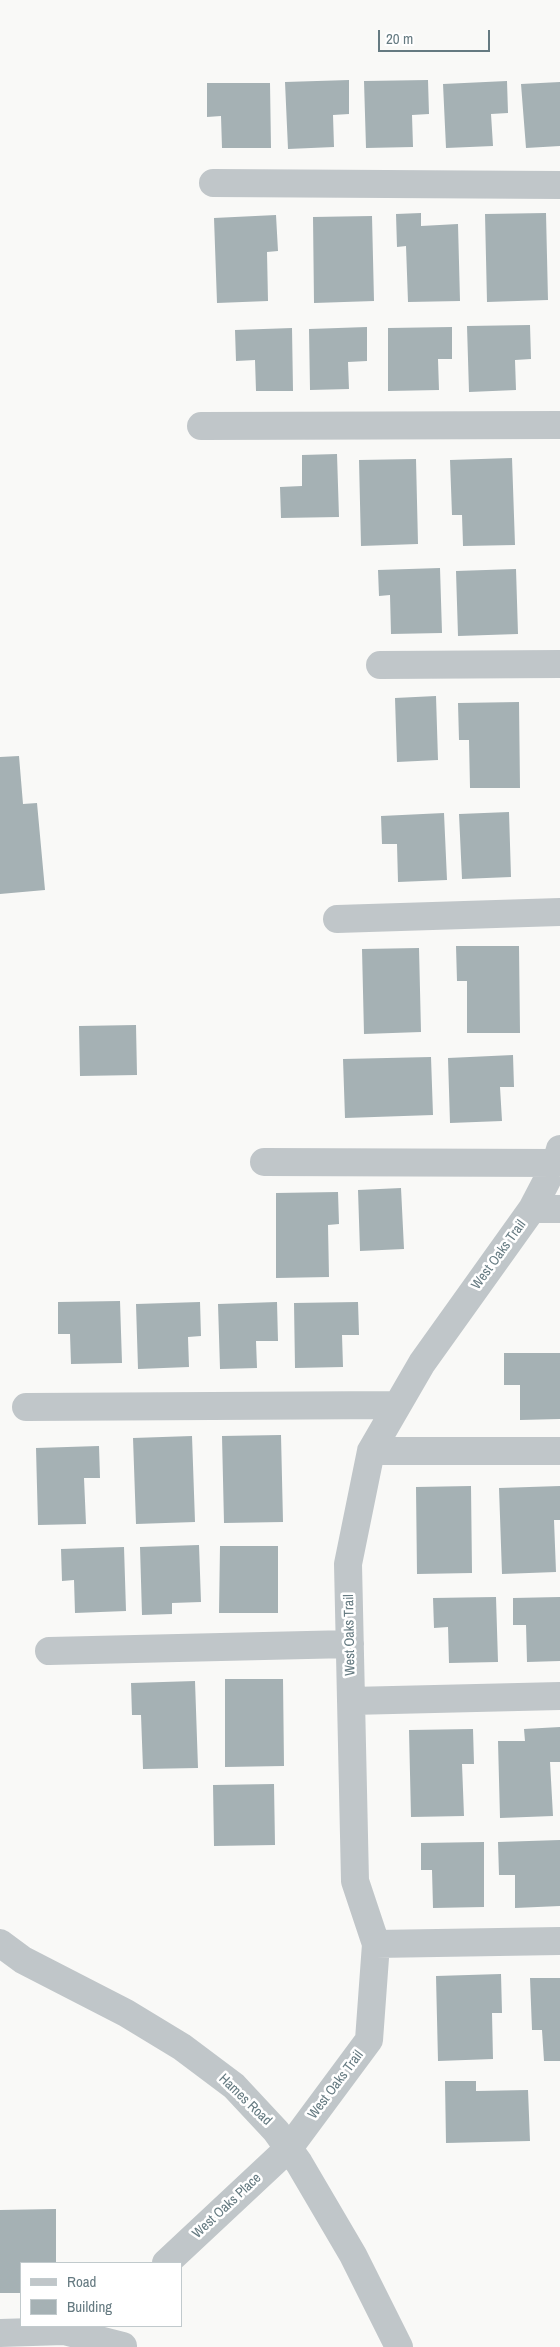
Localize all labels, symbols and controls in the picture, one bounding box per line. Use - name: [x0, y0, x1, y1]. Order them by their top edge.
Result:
- scale bar: [380, 20, 492, 52]
- text: 20 m: [386, 28, 413, 49]
- street label: West Oaks Trail: [468, 1217, 530, 1293]
- street label: West Oaks Trail: [341, 1594, 359, 1676]
- street label: West Oaks Trail: [305, 2047, 367, 2123]
- street label: Hames Road: [215, 2071, 275, 2129]
- street label: West Oaks Place: [189, 2170, 265, 2242]
- legend: [20, 2262, 182, 2327]
- text: Road: [67, 2271, 96, 2292]
- text: Building: [67, 2296, 112, 2317]

